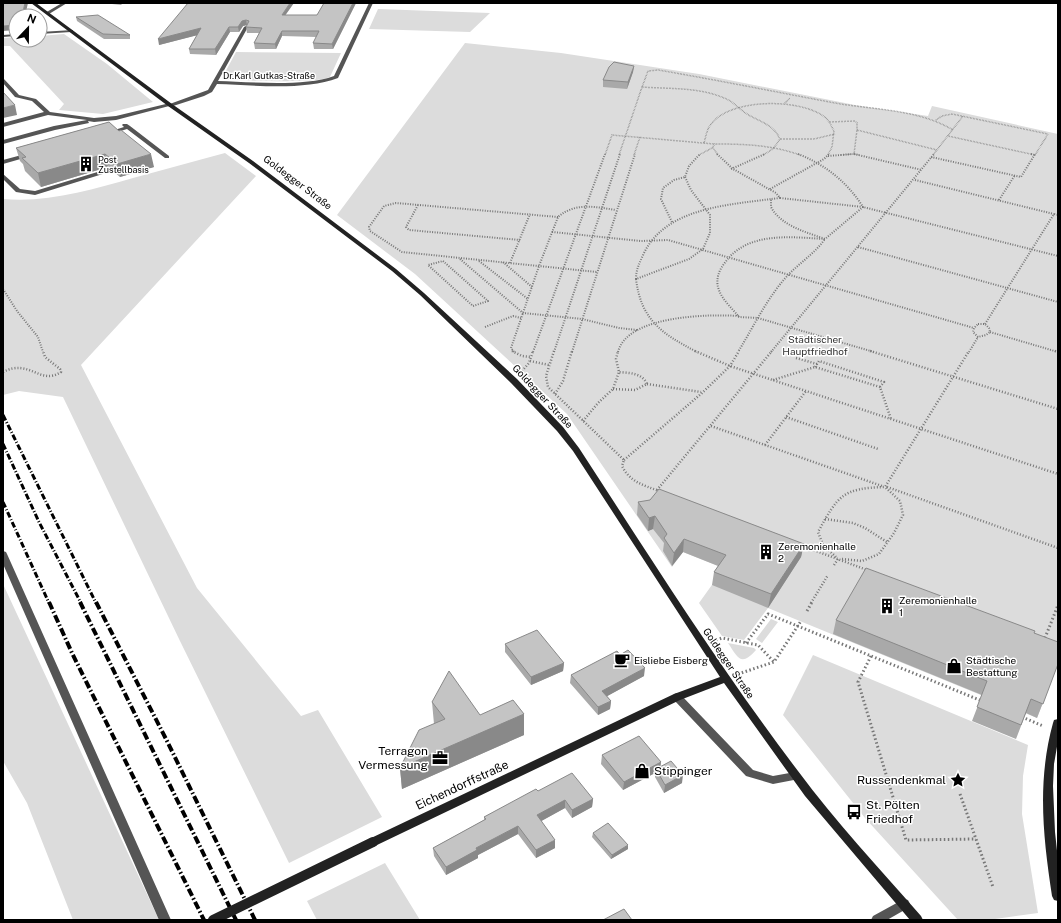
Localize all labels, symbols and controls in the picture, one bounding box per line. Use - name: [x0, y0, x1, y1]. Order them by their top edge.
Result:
- north arrow: [8, 8, 48, 48]
- text: N: [26, 12, 38, 26]
- street label: Dr.Karl Gutkas-Straße: [223, 70, 315, 81]
- street label: Goldegger Straße: [261, 152, 335, 212]
- place label: Post Zustellbasis: [98, 154, 149, 175]
- building icon: Post Zustellbasis: [77, 155, 95, 173]
- park label: Städtischer Hauptfriedhof: [782, 333, 848, 357]
- street label: Goldegger Straße: [510, 362, 576, 431]
- place label: Zeremonienhalle 2: [778, 540, 856, 564]
- building icon: Zeremonienhalle 2: [757, 543, 775, 561]
- place label: Zeremonienhalle 1: [899, 594, 977, 618]
- building icon: Zeremonienhalle 1: [878, 597, 896, 615]
- street label: Goldegger Straße: [701, 625, 757, 701]
- cafe icon: Eisliebe Eisberg: [613, 651, 631, 669]
- place label: Eisliebe Eisberg: [634, 654, 708, 666]
- place label: Städtische Bestattung: [966, 654, 1018, 678]
- shop icon: Städtische Bestattung: [945, 657, 963, 675]
- place label: Terragon Vermessung: [358, 744, 428, 772]
- office icon: Terragon Vermessung: [431, 749, 449, 767]
- street label: Eichendorffstraße: [413, 757, 511, 813]
- shop icon: Stippinger: [633, 762, 651, 780]
- place label: Stippinger: [654, 764, 713, 778]
- place icon: Russendenkmal: [949, 771, 967, 789]
- place label: Russendenkmal: [857, 773, 946, 787]
- place label: St. Pölten Friedhof: [866, 798, 920, 826]
- bus stop icon: St. Pölten Friedhof: [845, 803, 863, 821]

